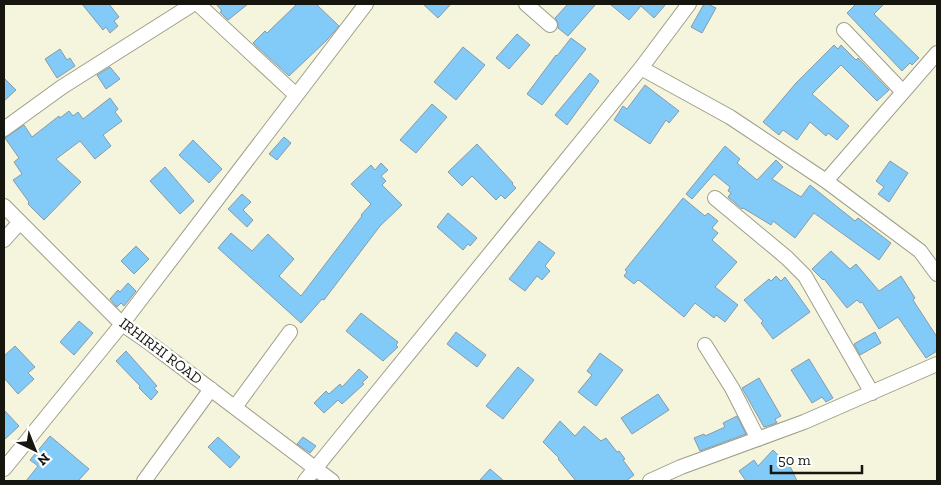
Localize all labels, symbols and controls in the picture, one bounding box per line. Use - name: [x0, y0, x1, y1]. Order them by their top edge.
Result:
- street label: IRHIRHI ROAD: [116, 314, 206, 388]
- north arrow: [10, 425, 60, 475]
- scale bar: [771, 442, 862, 474]
- text: N: [34, 449, 53, 469]
- text: 50 m: [778, 451, 811, 469]

